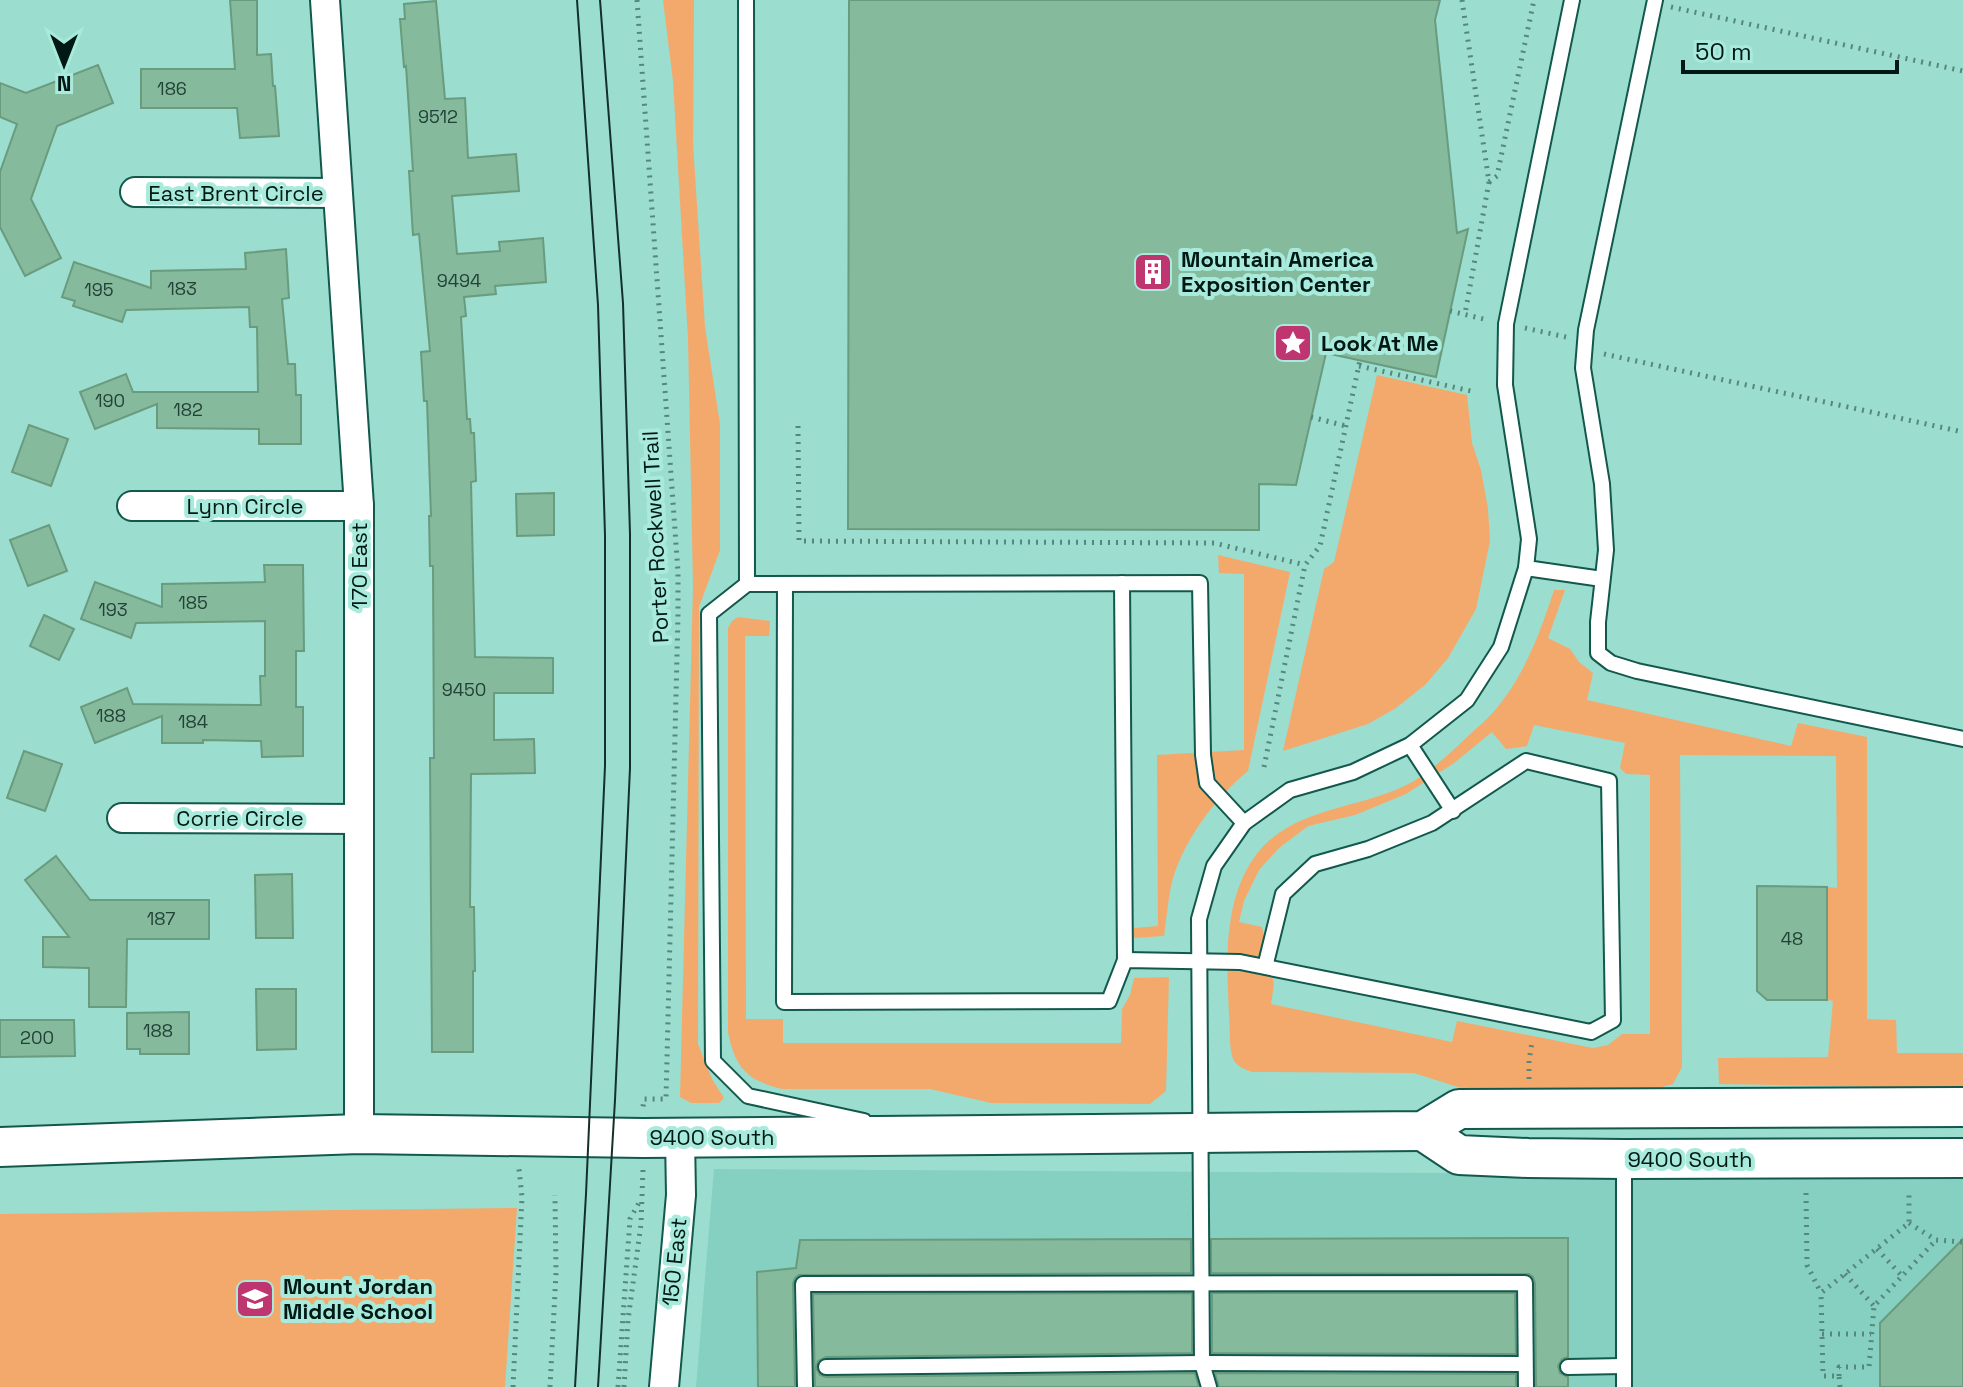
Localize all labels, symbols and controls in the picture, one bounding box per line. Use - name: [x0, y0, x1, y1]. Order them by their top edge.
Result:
- north arrow: [24, 24, 104, 104]
- scale bar: [1683, 24, 1897, 74]
- text: 50 m: [1695, 36, 1752, 67]
- text: N: [57, 70, 71, 98]
- house number: 186: [157, 77, 187, 100]
- house number: 9512: [418, 105, 458, 128]
- street label: East Brent Circle: [148, 179, 324, 207]
- place label: Mountain America Exposition Center: [1181, 245, 1374, 298]
- building icon: Mountain America Exposition Center: [1132, 251, 1174, 293]
- house number: 9494: [437, 269, 481, 292]
- house number: 183: [167, 277, 197, 300]
- house number: 195: [84, 278, 114, 301]
- place icon: Look At Me: [1272, 322, 1314, 364]
- place label: Look At Me: [1321, 329, 1439, 357]
- house number: 190: [95, 389, 125, 412]
- house number: 182: [173, 398, 203, 421]
- street label: Porter Rockwell Trail: [635, 430, 675, 644]
- street label: Lynn Circle: [187, 492, 304, 520]
- street label: 170 East: [345, 522, 373, 610]
- house number: 185: [178, 591, 208, 614]
- house number: 193: [98, 598, 128, 621]
- house number: 9450: [442, 678, 486, 701]
- house number: 188: [96, 704, 126, 727]
- house number: 184: [178, 710, 208, 733]
- street label: Corrie Circle: [176, 804, 304, 832]
- house number: 187: [147, 907, 175, 930]
- house number: 48: [1781, 927, 1803, 950]
- house number: 188: [143, 1019, 173, 1042]
- house number: 200: [20, 1026, 54, 1049]
- street label: 9400 South: [649, 1123, 775, 1151]
- street label: 9400 South: [1627, 1145, 1753, 1173]
- street label: 150 East: [655, 1217, 693, 1307]
- place label: Mount Jordan Middle School: [283, 1272, 433, 1325]
- school or university icon: Mount Jordan Middle School: [234, 1278, 276, 1320]

